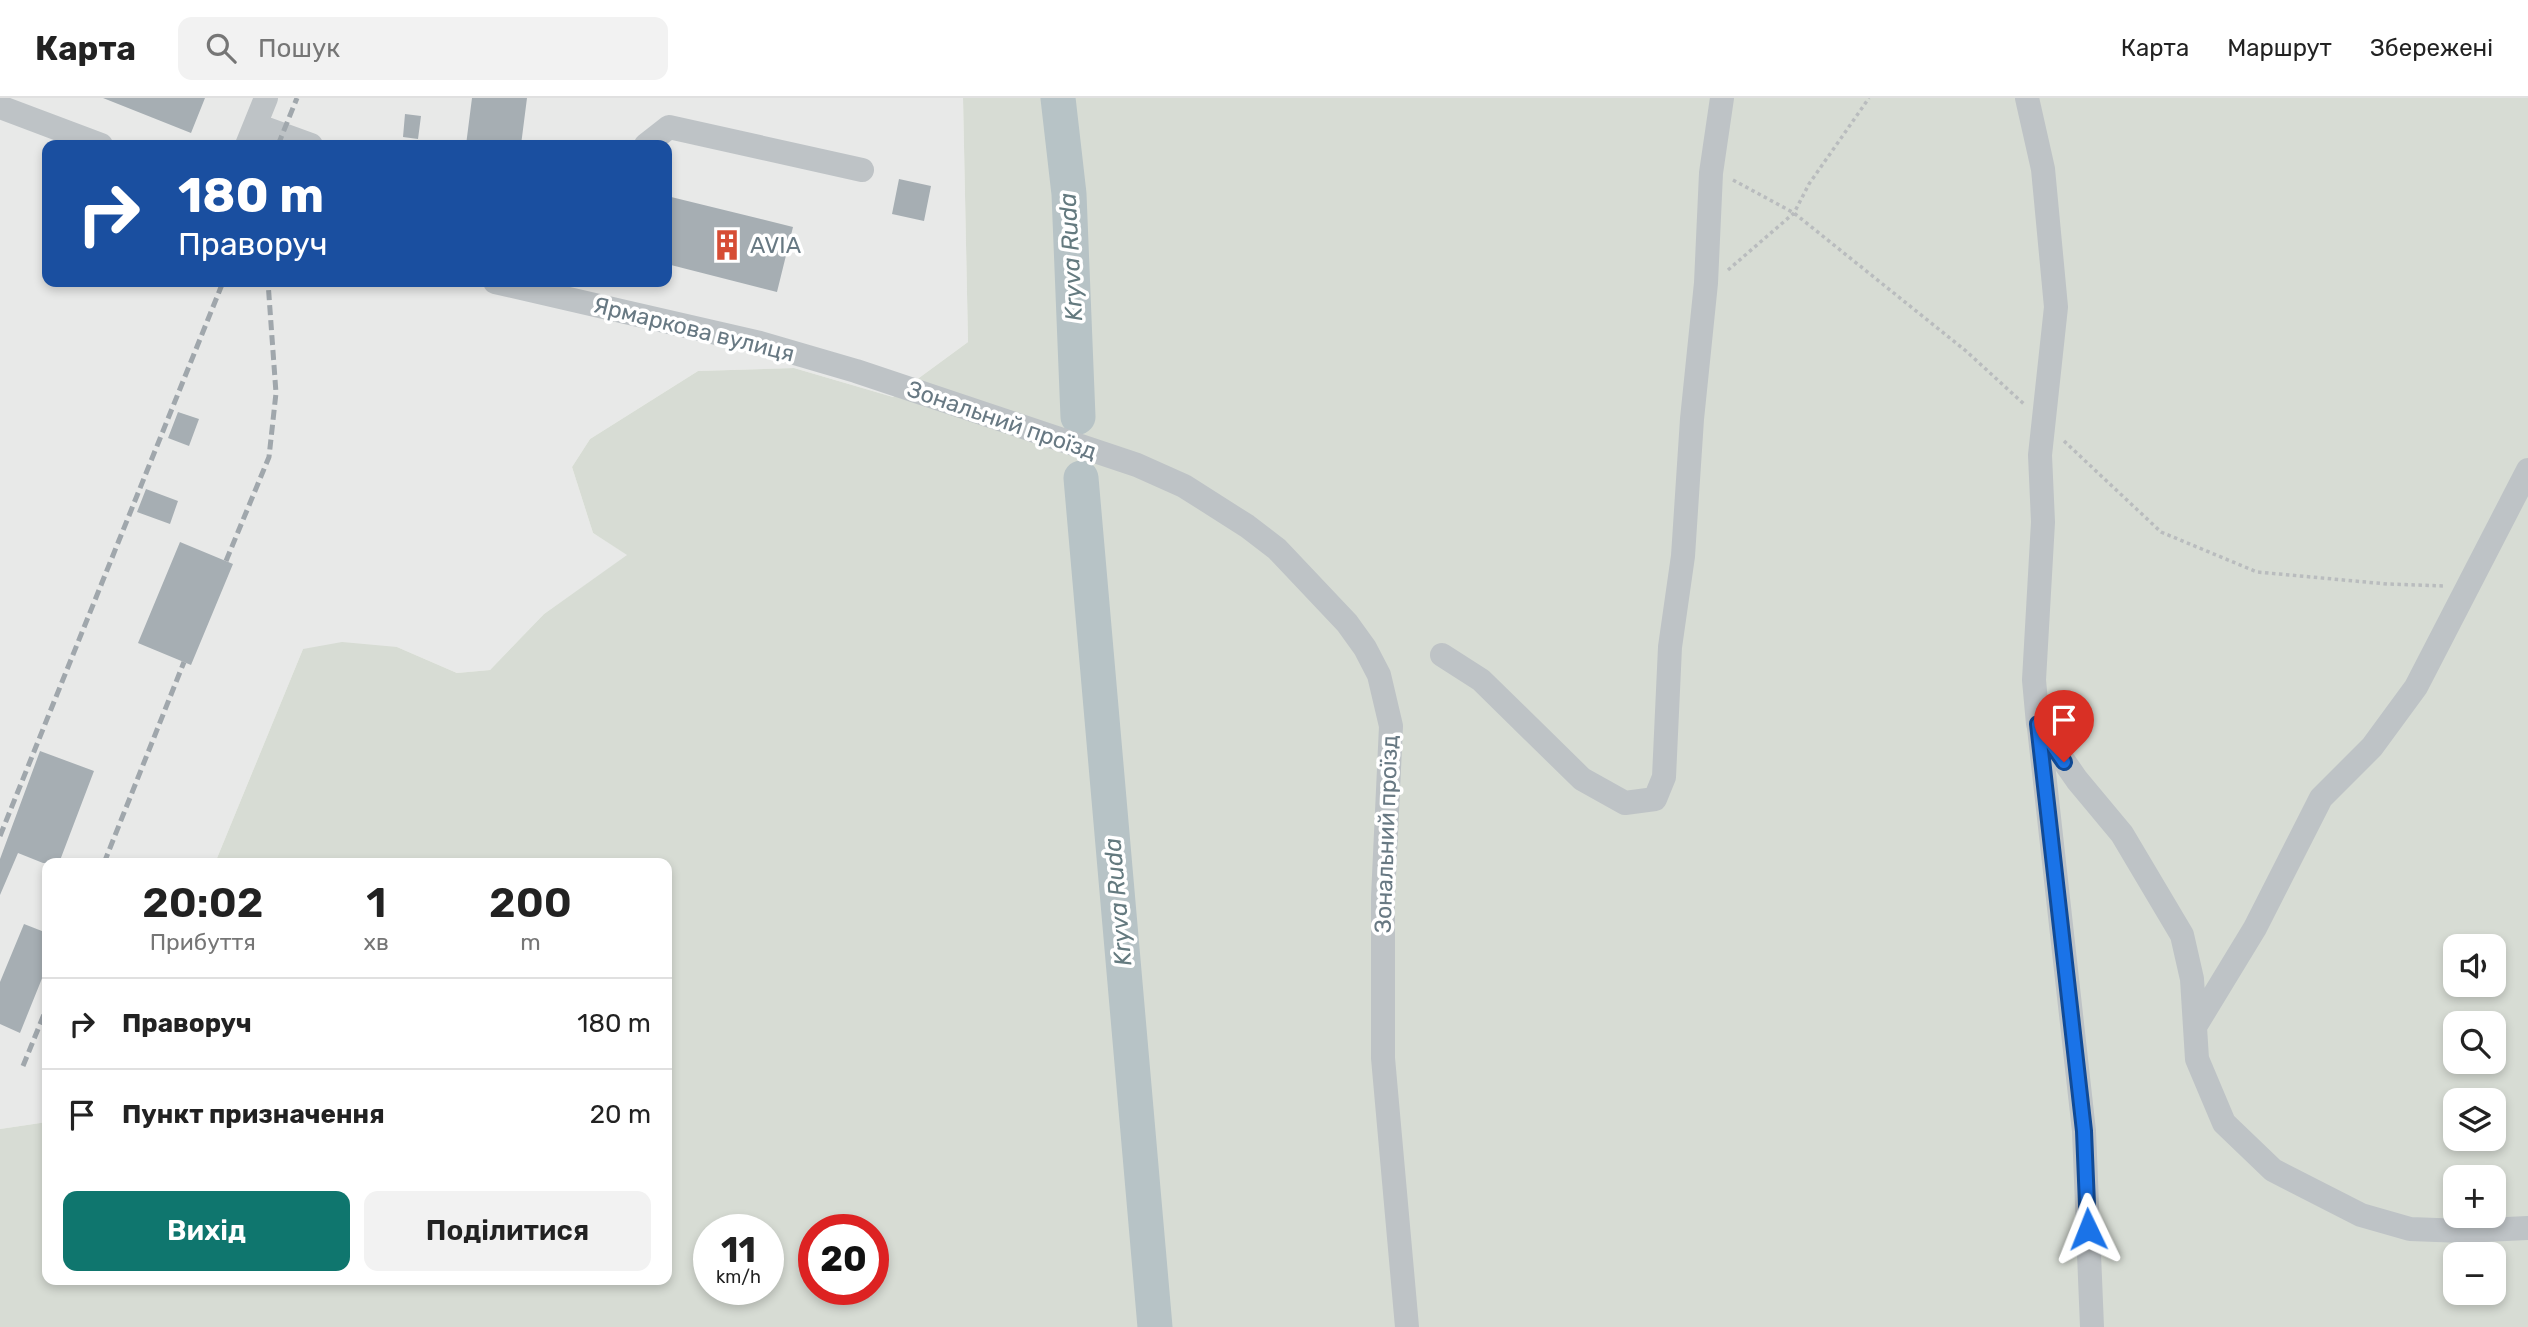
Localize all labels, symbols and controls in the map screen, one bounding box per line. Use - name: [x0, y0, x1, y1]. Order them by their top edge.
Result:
- search box: [178, 17, 668, 80]
- text: Карта: [35, 29, 136, 68]
- icon: search: [202, 29, 240, 67]
- text: Пошук: [258, 33, 340, 64]
- text: Карта: [2121, 34, 2189, 62]
- text: Маршрут: [2227, 34, 2332, 62]
- text: Збережені: [2370, 34, 2493, 62]
- text: 180 m: [178, 166, 324, 224]
- icon: right: [63, 168, 154, 259]
- water label: Kryva Ruda: [1054, 192, 1088, 322]
- text: Праворуч: [178, 225, 327, 263]
- building icon: AVIA: [710, 228, 744, 262]
- place label: AVIA: [750, 231, 801, 259]
- street label: Ярмаркова вулиця: [591, 290, 797, 368]
- street label: Зональний проїзд: [904, 374, 1101, 466]
- pin: [2034, 690, 2094, 762]
- icon: arrive: [2045, 701, 2083, 739]
- street label: Зональний проїзд: [1369, 734, 1403, 934]
- water label: Kryva Ruda: [1098, 837, 1138, 967]
- text: 20:02: [142, 878, 263, 928]
- text: 1: [366, 878, 386, 928]
- text: 200: [489, 878, 572, 928]
- text: Прибуття: [150, 928, 256, 956]
- text: хв: [364, 928, 389, 956]
- text: m: [520, 928, 541, 956]
- map controls: [2443, 934, 2506, 1305]
- button: sound: [2443, 934, 2506, 997]
- icon: right: [63, 1005, 101, 1043]
- text: Праворуч: [122, 1008, 252, 1039]
- text: 180 m: [577, 1008, 651, 1039]
- button: search: [2443, 1011, 2506, 1074]
- button: layers: [2443, 1088, 2506, 1151]
- icon: arrive: [63, 1096, 101, 1134]
- text: Пункт призначення: [122, 1099, 385, 1130]
- text: 20 m: [590, 1099, 651, 1130]
- button: +: [2443, 1165, 2506, 1228]
- button: Вихід: [63, 1191, 350, 1271]
- button: Поділитися: [364, 1191, 651, 1271]
- position arrow: [2051, 1192, 2125, 1266]
- speed limit sign: 20: [798, 1214, 889, 1305]
- text: 11: [721, 1229, 756, 1271]
- button: −: [2443, 1242, 2506, 1305]
- text: km/h: [716, 1266, 761, 1288]

